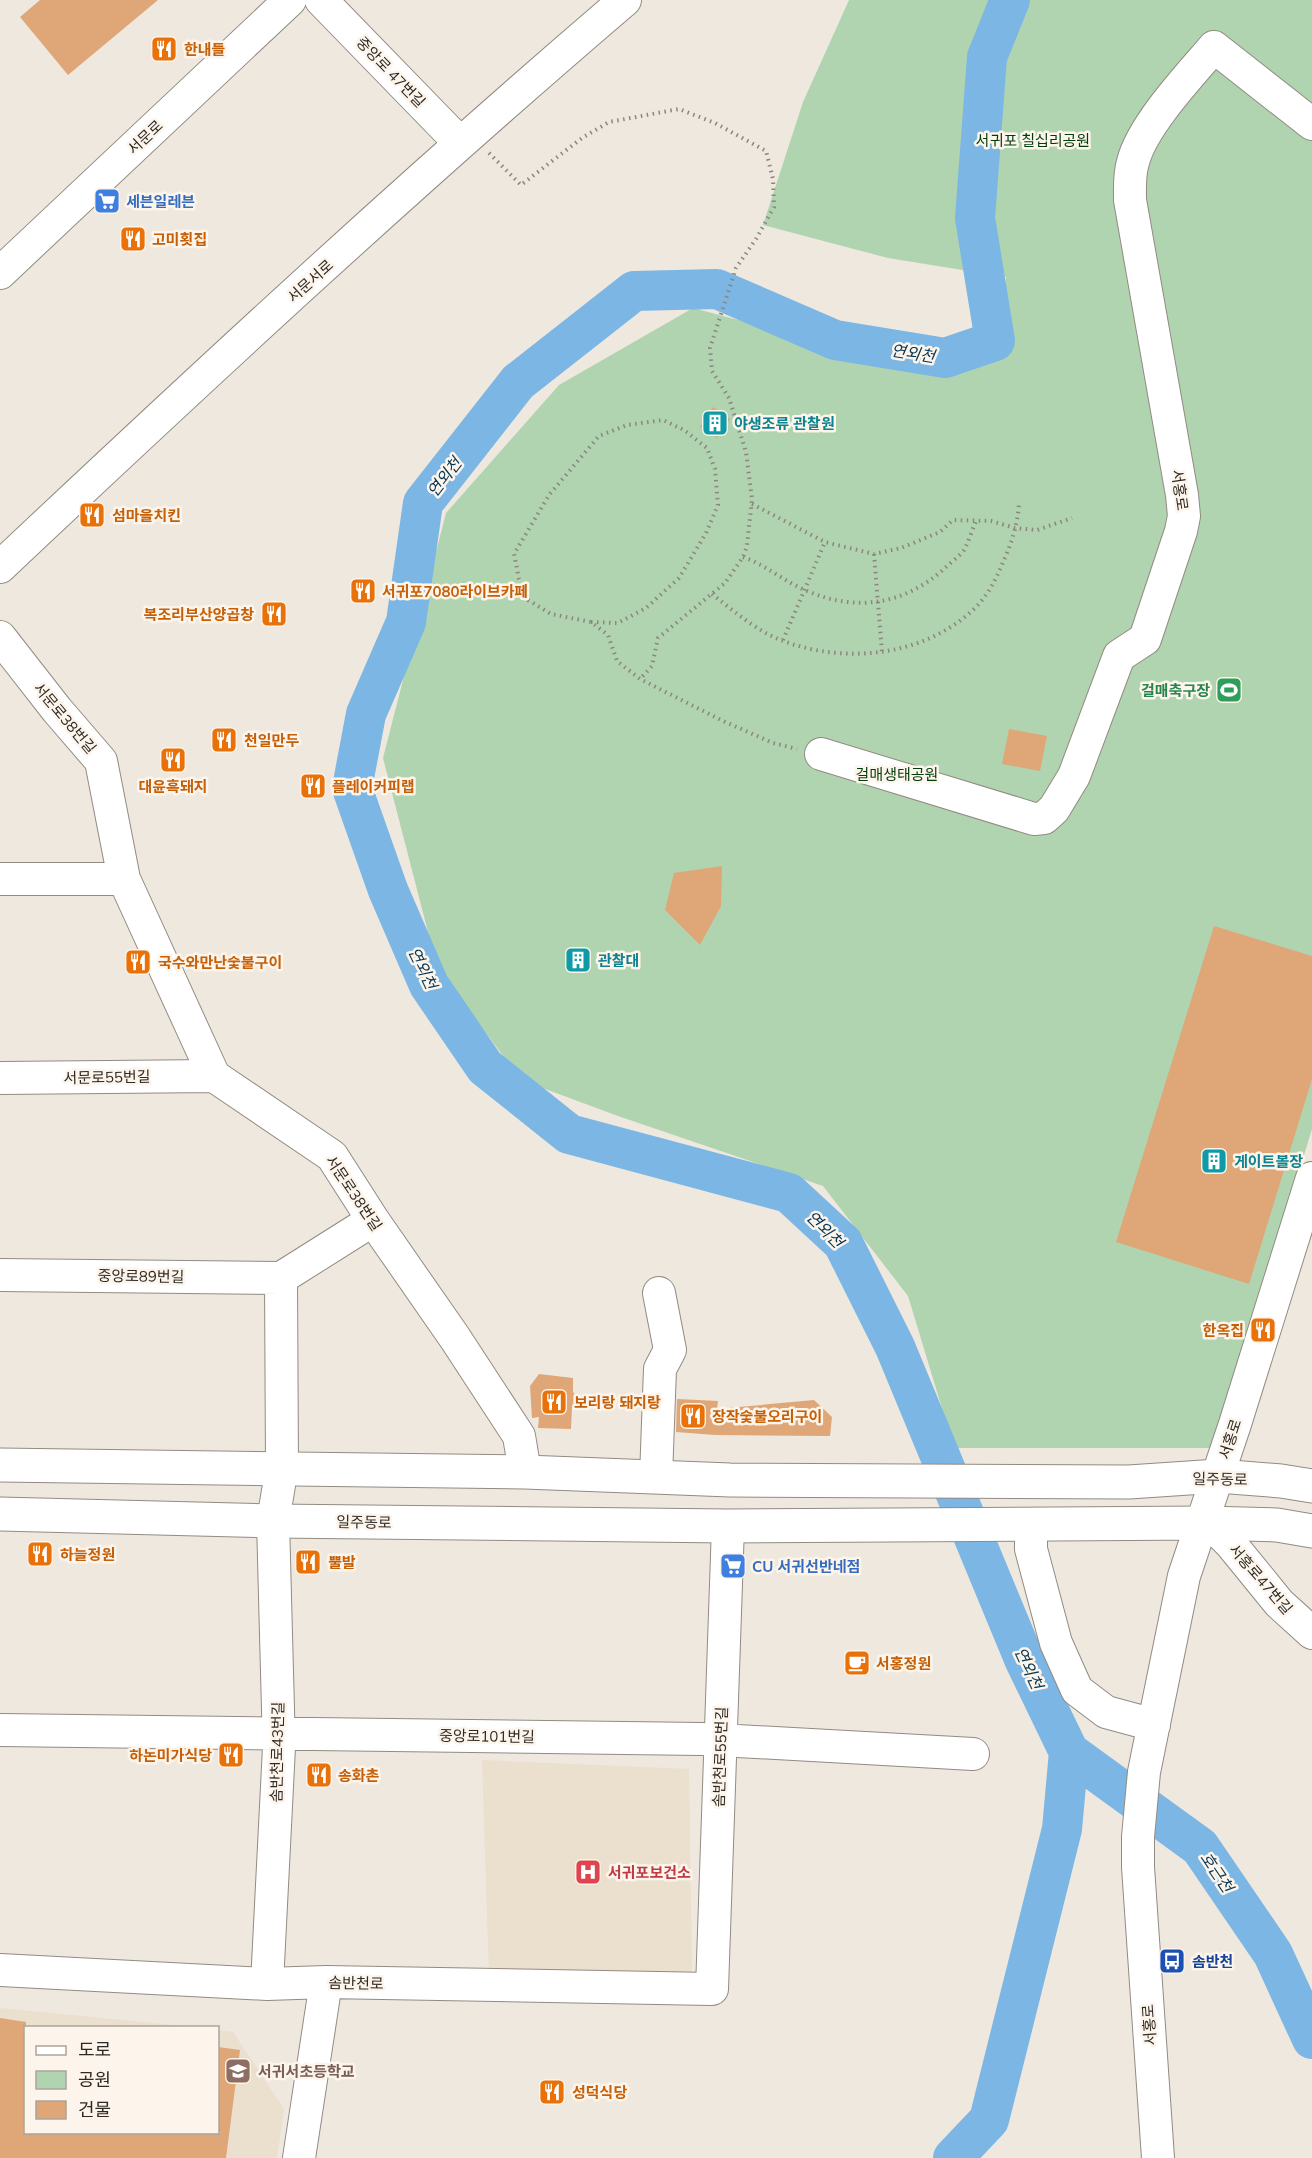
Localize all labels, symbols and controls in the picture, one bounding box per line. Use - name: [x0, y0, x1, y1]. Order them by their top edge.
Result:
- street label: 중앙로 47번길: [353, 33, 429, 111]
- restaurant icon: 한내들: [149, 34, 179, 64]
- place label: 한내들: [184, 40, 226, 59]
- street label: 서문로: [123, 116, 167, 158]
- park label: 서귀포 칠십리공원: [976, 131, 1090, 150]
- supermarket icon: 세븐일레븐: [92, 186, 122, 216]
- place label: 세븐일레븐: [126, 192, 195, 211]
- restaurant icon: 고미횟집: [118, 224, 148, 254]
- place label: 고미횟집: [152, 230, 207, 249]
- street label: 서문서로: [283, 255, 337, 307]
- water label: 연외천: [890, 340, 939, 367]
- building icon: 야생조류 관찰원: [700, 408, 730, 438]
- place label: 야생조류 관찰원: [734, 414, 835, 433]
- water label: 연외천: [423, 452, 467, 501]
- street label: 서홍로: [1168, 468, 1192, 512]
- restaurant icon: 섬마을치킨: [77, 500, 107, 530]
- place label: 섬마을치킨: [112, 506, 181, 525]
- restaurant icon: 서귀포7080라이브카페: [348, 576, 378, 606]
- place label: 서귀포7080라이브카페: [382, 582, 528, 601]
- restaurant icon: 복조리부산양곱창: [259, 599, 289, 629]
- place label: 복조리부산양곱창: [144, 605, 254, 624]
- sports icon: 걸매축구장: [1214, 675, 1244, 705]
- street label: 서문로38번길: [30, 679, 100, 757]
- place label: 걸매축구장: [1141, 681, 1210, 700]
- restaurant icon: 천일만두: [209, 725, 239, 755]
- place label: 천일만두: [244, 731, 299, 750]
- restaurant icon: 대윤흑돼지: [158, 745, 188, 775]
- park label: 걸매생태공원: [856, 765, 938, 784]
- restaurant icon: 플레이커피랩: [298, 771, 328, 801]
- place label: 대윤흑돼지: [138, 777, 208, 796]
- place label: 플레이커피랩: [332, 777, 415, 796]
- water label: 연외천: [404, 944, 443, 994]
- building icon: 관찰대: [563, 945, 593, 975]
- restaurant icon: 국수와만난숯불구이: [123, 947, 153, 977]
- place label: 관찰대: [598, 951, 639, 970]
- place label: 국수와만난숯불구이: [158, 953, 282, 972]
- street label: 서문로55번길: [63, 1067, 151, 1087]
- building icon: 게이트볼장: [1199, 1146, 1229, 1176]
- street label: 서문로38번길: [322, 1152, 386, 1234]
- place label: 게이트볼장: [1234, 1152, 1303, 1171]
- water label: 연외천: [802, 1206, 849, 1253]
- street label: 중앙로89번길: [97, 1266, 185, 1286]
- restaurant icon: 한옥집: [1248, 1315, 1278, 1345]
- place label: 한옥집: [1203, 1321, 1244, 1340]
- restaurant icon: 보리랑 돼지랑: [539, 1387, 569, 1417]
- place label: 보리랑 돼지랑: [574, 1393, 661, 1412]
- restaurant icon: 장작숯불오리구이: [678, 1401, 708, 1431]
- place label: 장작숯불오리구이: [712, 1407, 822, 1426]
- street label: 서홍로: [1215, 1416, 1245, 1462]
- street label: 일주동로: [1192, 1469, 1248, 1489]
- street label: 일주동로: [336, 1512, 392, 1532]
- restaurant icon: 하늘정원: [25, 1539, 55, 1569]
- street label: 서홍로47번길: [1225, 1540, 1297, 1618]
- place label: 하늘정원: [60, 1545, 115, 1564]
- restaurant icon: 뿔발: [293, 1547, 323, 1577]
- supermarket icon: CU 서귀선반네점: [718, 1551, 748, 1581]
- place label: 뿔발: [328, 1553, 356, 1572]
- place label: CU 서귀선반네점: [752, 1557, 860, 1576]
- water label: 연외천: [1011, 1644, 1048, 1694]
- cafe icon: 서홍정원: [842, 1648, 872, 1678]
- place label: 서홍정원: [876, 1654, 931, 1673]
- street label: 솜반천로43번길: [267, 1701, 287, 1803]
- street label: 솜반천로55번길: [709, 1706, 731, 1808]
- street label: 중앙로101번길: [439, 1726, 535, 1746]
- restaurant icon: 하논미가식당: [216, 1740, 246, 1770]
- place label: 하논미가식당: [129, 1746, 212, 1765]
- restaurant icon: 송화촌: [304, 1760, 334, 1790]
- place label: 송화촌: [338, 1766, 380, 1785]
- water label: 호근천: [1196, 1848, 1239, 1898]
- hospital icon: 서귀포보건소: [573, 1857, 603, 1887]
- place label: 서귀포보건소: [608, 1863, 691, 1882]
- bus stop icon: 솜반천: [1157, 1946, 1187, 1976]
- place label: 솜반천: [1192, 1952, 1233, 1971]
- street label: 솜반천로: [328, 1973, 384, 1993]
- street label: 서홍로: [1138, 2004, 1160, 2046]
- legend: [24, 2026, 219, 2134]
- text: 도로: [78, 2038, 111, 2061]
- school or university icon: 서귀서초등학교: [223, 2056, 253, 2086]
- place label: 서귀서초등학교: [258, 2062, 355, 2081]
- text: 공원: [78, 2068, 111, 2091]
- restaurant icon: 성덕식당: [537, 2077, 567, 2107]
- place label: 성덕식당: [572, 2083, 627, 2102]
- text: 건물: [78, 2098, 111, 2121]

